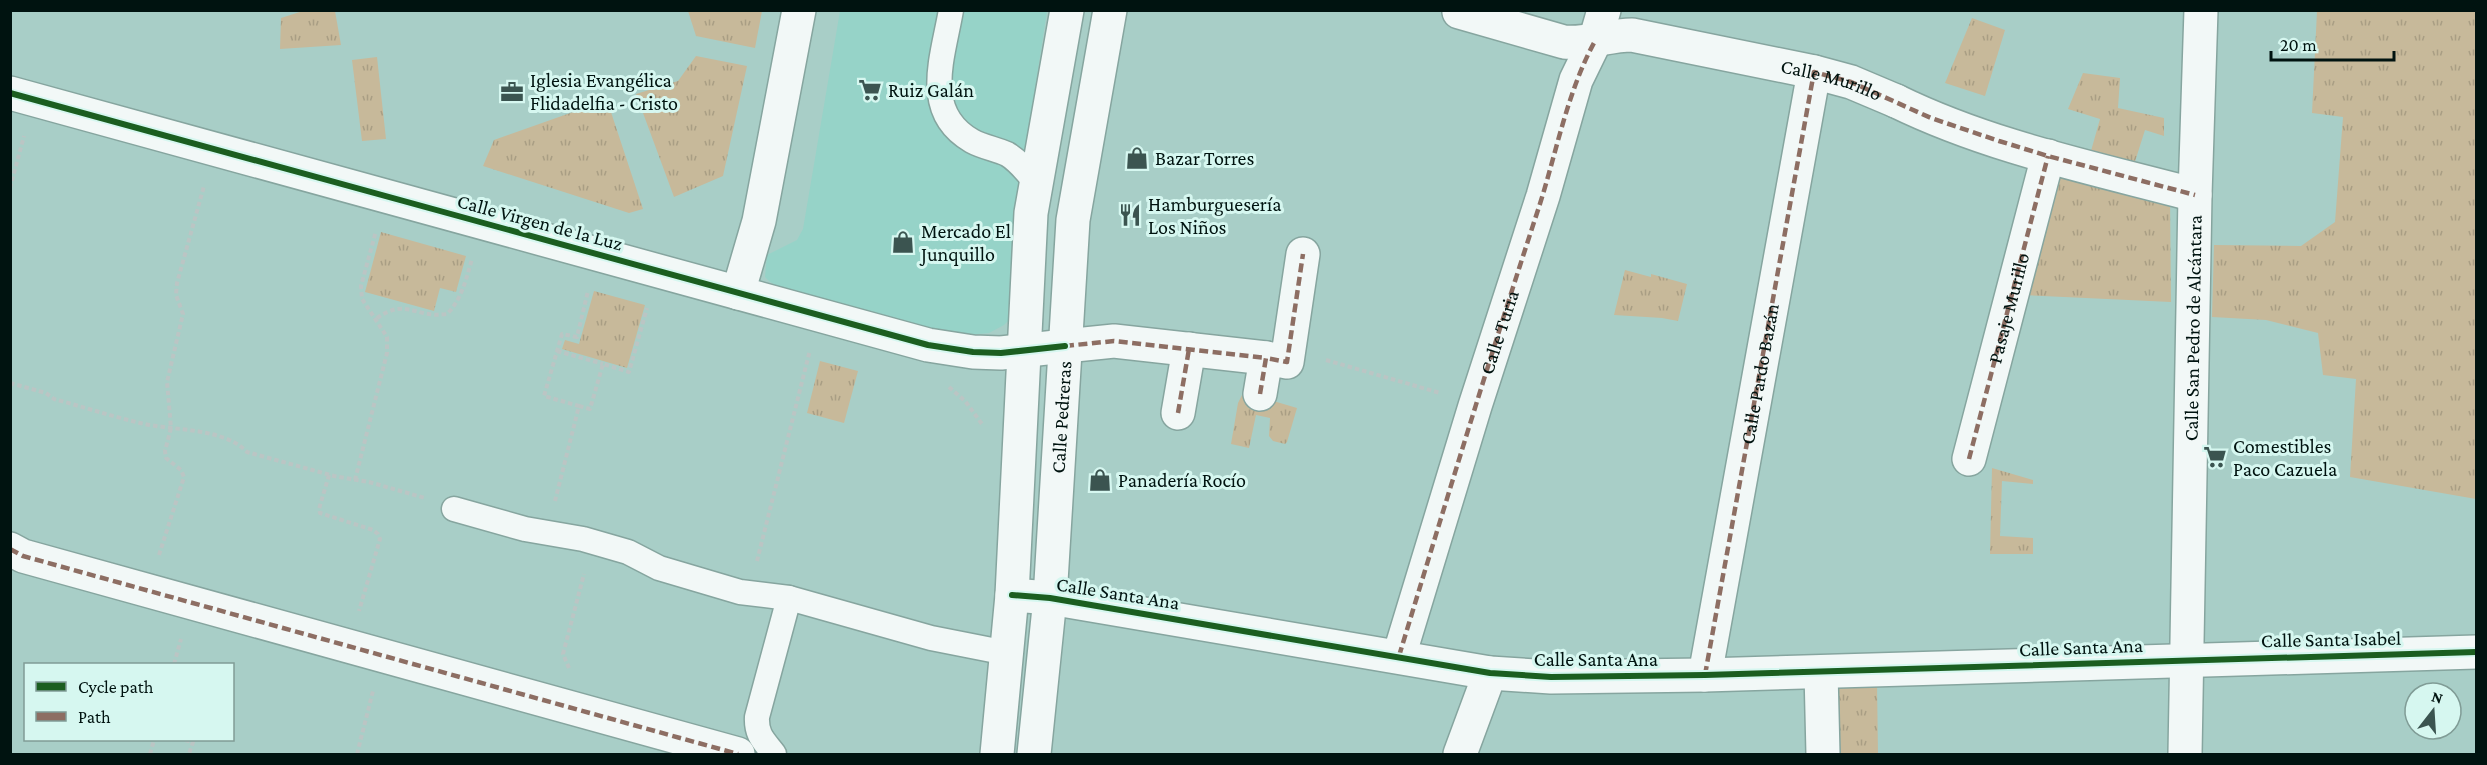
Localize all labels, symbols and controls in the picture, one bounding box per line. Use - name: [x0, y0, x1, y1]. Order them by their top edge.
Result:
- scale bar: [2271, 24, 2394, 62]
- text: 20 m: [2280, 35, 2317, 55]
- street label: Calle Murillo: [1779, 55, 1885, 105]
- place label: Iglesia Evangélica Flidadelfia - Cristo: [530, 69, 678, 114]
- supermarket icon: Ruiz Galán: [857, 77, 883, 103]
- office icon: Iglesia Evangélica Flidadelfia - Cristo: [499, 79, 525, 105]
- place label: Ruiz Galán: [888, 79, 974, 101]
- shop icon: Bazar Torres: [1124, 145, 1150, 171]
- place label: Bazar Torres: [1155, 147, 1254, 169]
- street label: Calle Virgen de la Luz: [455, 189, 625, 256]
- place label: Hamburguesería Los Niños: [1148, 193, 1281, 238]
- restaurant icon: Hamburguesería Los Niños: [1117, 202, 1143, 228]
- street label: Calle San Pedro de Alcántara: [2180, 215, 2206, 441]
- place label: Mercado El Junquillo: [919, 220, 1011, 266]
- shop icon: Mercado El Junquillo: [890, 229, 916, 255]
- street label: Pasaje Murillo: [1983, 250, 2033, 366]
- street label: Calle Turia: [1475, 287, 1523, 377]
- street label: Calle Pardo Bazán: [1736, 301, 1783, 446]
- street label: Calle Pedreras: [1047, 360, 1075, 474]
- place label: Comestibles Paco Cazuela: [2233, 435, 2337, 480]
- supermarket icon: Comestibles Paco Cazuela: [2202, 444, 2228, 470]
- shop icon: Panadería Rocío: [1087, 467, 1113, 493]
- place label: Panadería Rocío: [1118, 469, 1246, 491]
- street label: Calle Santa Ana: [1055, 572, 1181, 614]
- street label: Calle Santa Isabel: [2261, 627, 2401, 651]
- street label: Calle Santa Ana: [2019, 634, 2143, 660]
- street label: Calle Santa Ana: [1534, 648, 1658, 670]
- legend: [24, 663, 234, 741]
- text: Cycle path: [78, 677, 154, 697]
- north arrow: [2403, 681, 2463, 741]
- text: N: [2430, 687, 2445, 707]
- text: Path: [78, 707, 111, 727]

